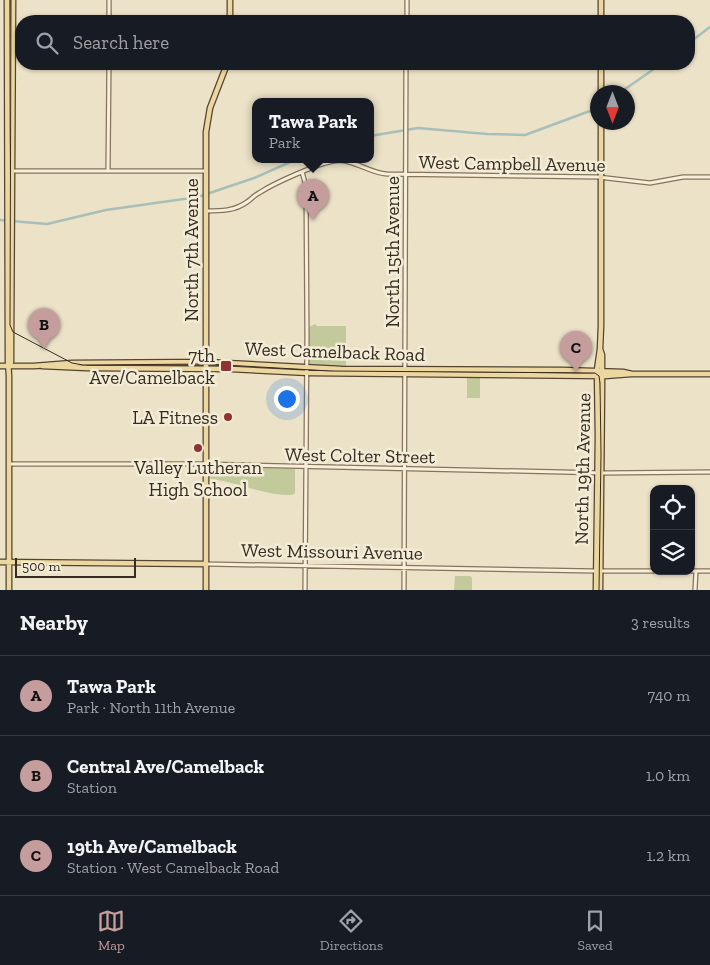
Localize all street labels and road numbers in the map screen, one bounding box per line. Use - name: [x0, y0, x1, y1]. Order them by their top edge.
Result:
- street label: West Campbell Avenue: [418, 150, 606, 177]
- street label: North 15th Avenue: [381, 176, 404, 328]
- street label: North 7th Avenue: [180, 178, 203, 322]
- street label: West Camelback Road: [244, 337, 426, 366]
- street label: North 19th Avenue: [570, 393, 595, 545]
- street label: West Colter Street: [284, 443, 435, 468]
- street label: West Missouri Avenue: [241, 538, 423, 565]

